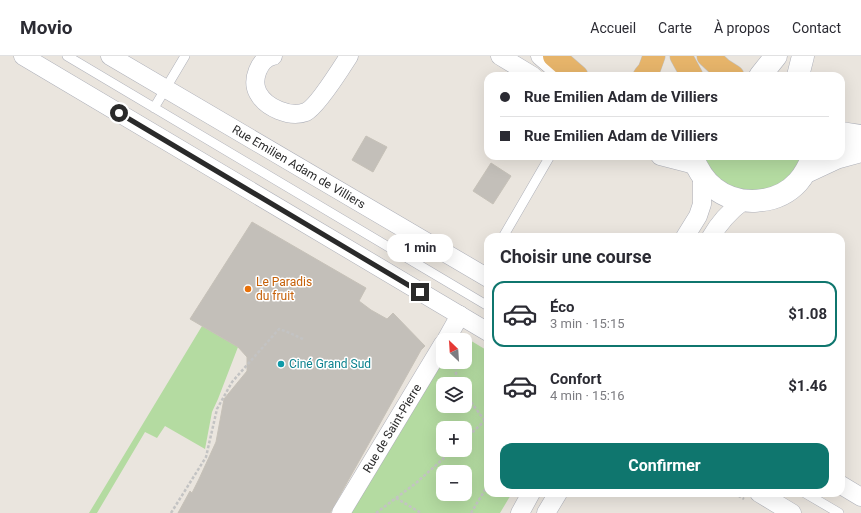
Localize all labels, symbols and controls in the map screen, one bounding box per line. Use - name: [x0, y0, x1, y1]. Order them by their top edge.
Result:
- text: Movio: [20, 16, 73, 39]
- text: Accueil: [590, 20, 636, 36]
- text: Carte: [658, 20, 692, 36]
- text: À propos: [714, 20, 770, 36]
- text: Contact: [792, 20, 841, 36]
- text: Rue Emilien Adam de Villiers: [524, 88, 718, 106]
- route start: [110, 104, 128, 122]
- street label: Rue Emilien Adam de Villiers: [230, 122, 368, 212]
- text: Rue Emilien Adam de Villiers: [524, 127, 718, 145]
- callout: 1 min: [387, 234, 453, 262]
- text: 1 min: [404, 240, 436, 255]
- text: Choisir une course: [500, 246, 651, 267]
- place label: Le Paradis du fruit: [256, 275, 312, 303]
- route end: [411, 283, 429, 301]
- marker: Le Paradis du fruit: [243, 284, 253, 294]
- icon: car: [502, 296, 538, 332]
- text: Éco: [550, 298, 575, 316]
- text: $1.08: [788, 305, 827, 323]
- text: 3 min · 15:15: [550, 316, 625, 331]
- north arrow: [436, 333, 472, 369]
- map controls: [436, 333, 472, 501]
- place label: Ciné Grand Sud: [289, 357, 371, 371]
- marker: Ciné Grand Sud: [276, 359, 286, 369]
- icon: car: [502, 368, 538, 404]
- text: Confort: [550, 370, 601, 388]
- button: layers: [436, 377, 472, 413]
- text: $1.46: [788, 377, 827, 395]
- street label: Rue de Saint-Pierre: [360, 381, 424, 475]
- text: 4 min · 15:16: [550, 388, 625, 403]
- button: +: [436, 421, 472, 457]
- button: Confirmer: [500, 443, 829, 489]
- button: −: [436, 465, 472, 501]

